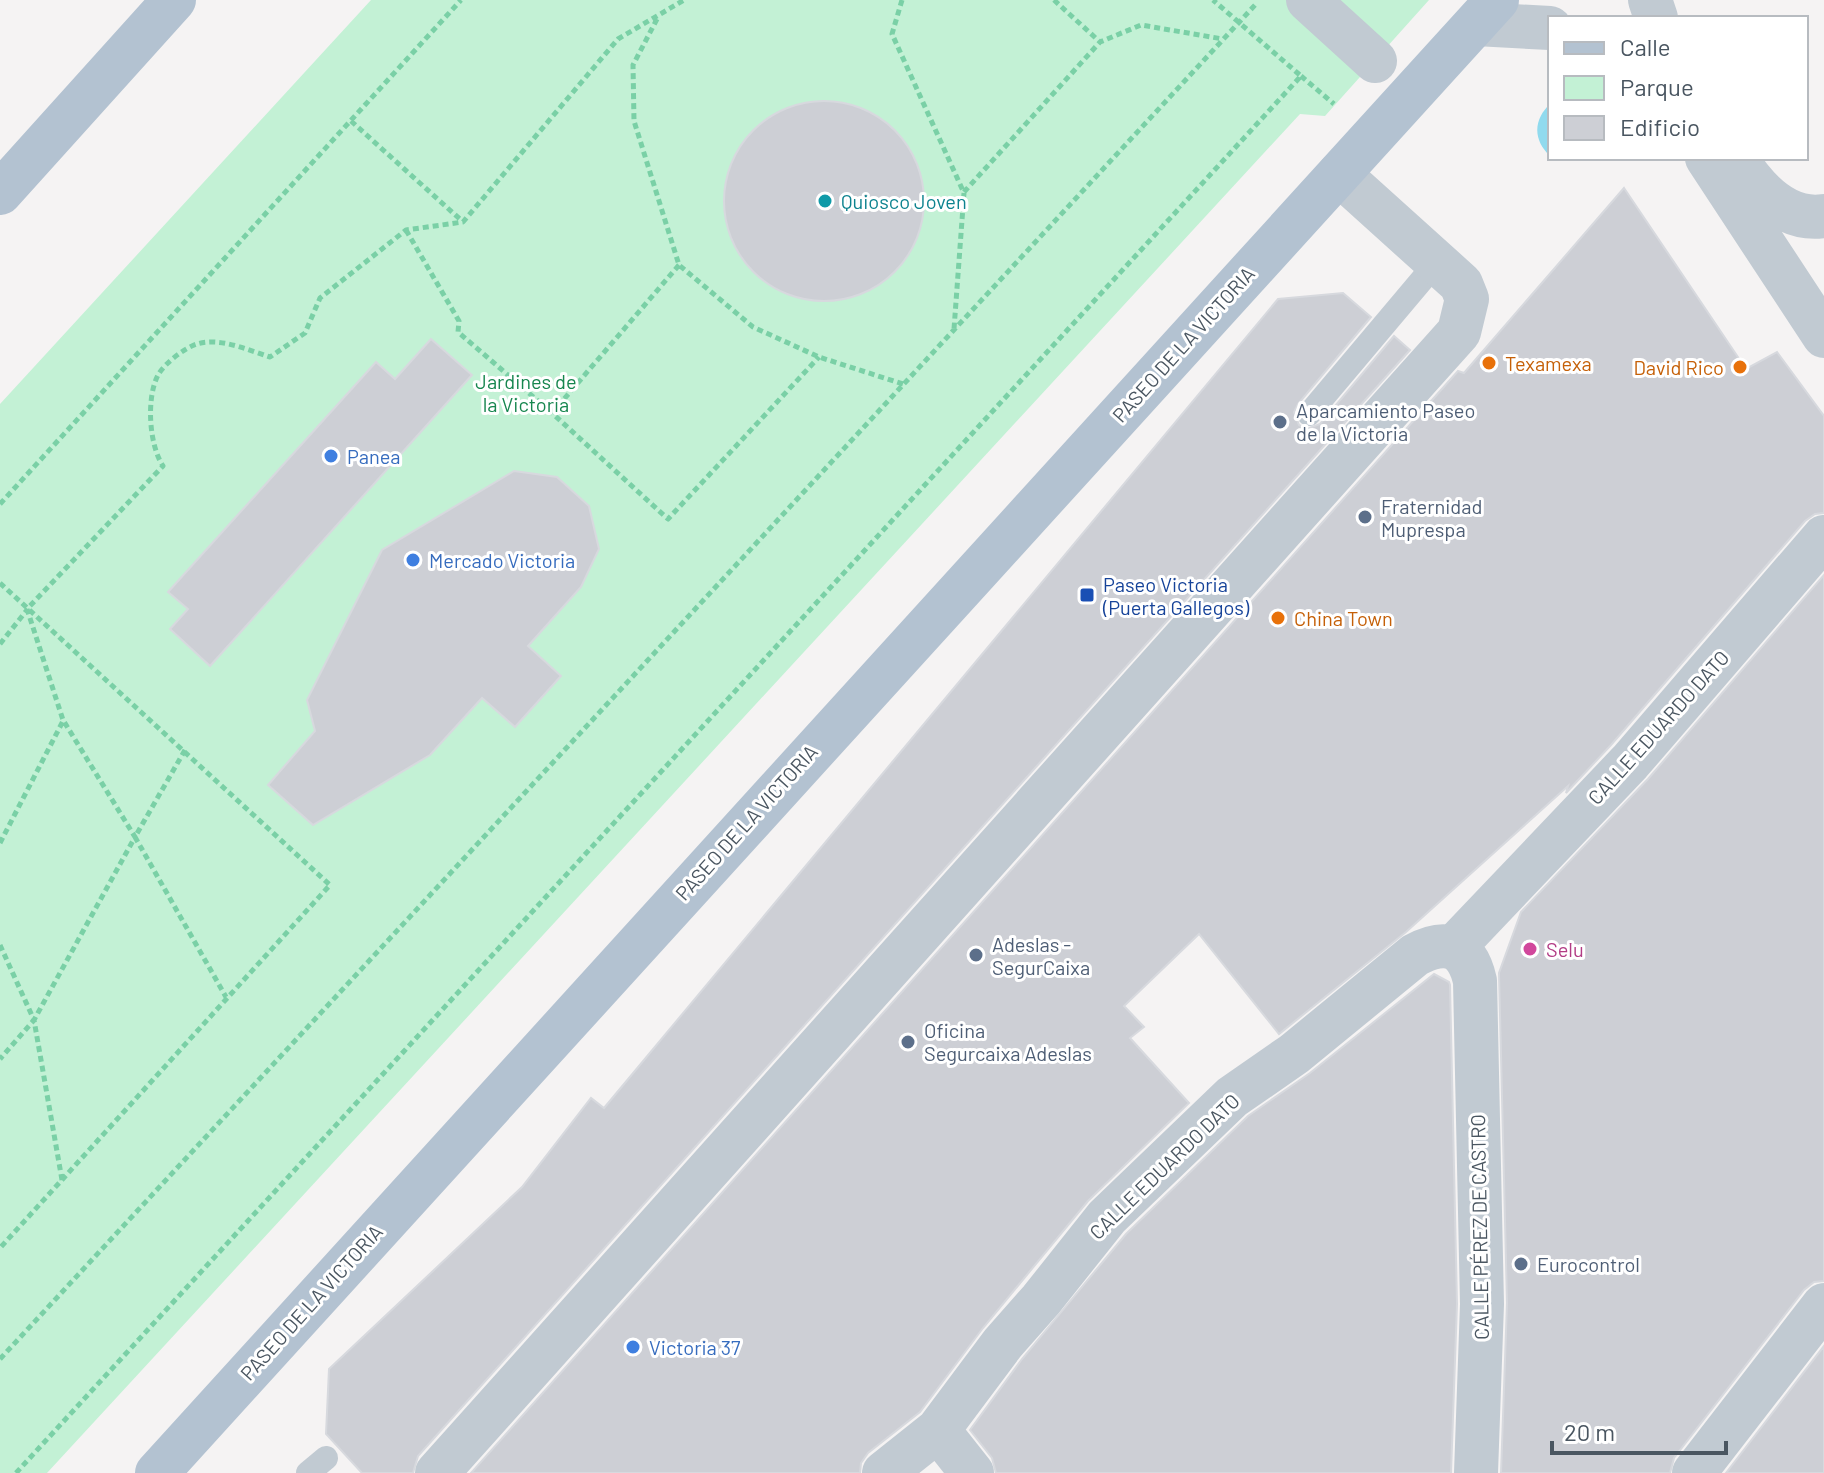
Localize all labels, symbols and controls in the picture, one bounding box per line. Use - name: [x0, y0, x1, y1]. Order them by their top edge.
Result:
- legend: [1548, 16, 1808, 160]
- text: Calle: [1620, 32, 1671, 61]
- text: Parque: [1620, 72, 1694, 101]
- text: Edificio: [1620, 112, 1700, 141]
- place label: Quiosco Joven: [841, 189, 967, 213]
- marker: Quiosco Joven: [816, 192, 834, 210]
- street label: PASEO DE LA VICTORIA: [1107, 261, 1259, 427]
- place label: Texamexa: [1505, 351, 1592, 375]
- marker: Texamexa: [1480, 354, 1498, 372]
- place label: David Rico: [1634, 355, 1724, 379]
- marker: David Rico: [1731, 358, 1749, 376]
- park label: Jardines de la Victoria: [475, 369, 577, 416]
- place label: Aparcamiento Paseo de la Victoria: [1296, 398, 1475, 445]
- marker: Aparcamiento Paseo de la Victoria: [1271, 413, 1289, 431]
- place label: Panea: [347, 444, 400, 468]
- marker: Panea: [322, 447, 340, 465]
- place label: Fraternidad Muprespa: [1381, 494, 1482, 541]
- marker: Fraternidad Muprespa: [1356, 508, 1374, 526]
- place label: Mercado Victoria: [429, 548, 575, 572]
- marker: Mercado Victoria: [404, 551, 422, 569]
- place label: Paseo Victoria (Puerta Gallegos): [1102, 572, 1250, 619]
- marker: Paseo Victoria (Puerta Gallegos): [1078, 586, 1096, 604]
- place label: China Town: [1294, 606, 1393, 630]
- marker: China Town: [1269, 609, 1287, 627]
- street label: CALLE EDUARDO DATO: [1582, 645, 1734, 809]
- street label: PASEO DE LA VICTORIA: [670, 739, 822, 905]
- place label: Adeslas - SegurCaixa: [992, 932, 1090, 979]
- place label: Selu: [1546, 937, 1584, 961]
- marker: Selu: [1521, 940, 1539, 958]
- marker: Adeslas - SegurCaixa: [967, 946, 985, 964]
- place label: Oficina Segurcaixa Adeslas: [924, 1018, 1092, 1065]
- marker: Oficina Segurcaixa Adeslas: [899, 1033, 917, 1051]
- street label: CALLE EDUARDO DATO: [1084, 1088, 1244, 1244]
- street label: CALLE PÉREZ DE CASTRO: [1465, 1114, 1493, 1340]
- street label: PASEO DE LA VICTORIA: [235, 1219, 387, 1385]
- place label: Eurocontrol: [1537, 1252, 1640, 1276]
- marker: Eurocontrol: [1512, 1255, 1530, 1273]
- place label: Victoria 37: [649, 1335, 741, 1359]
- marker: Victoria 37: [624, 1338, 642, 1356]
- scale bar: [1552, 1405, 1726, 1455]
- text: 20 m: [1564, 1417, 1615, 1446]

